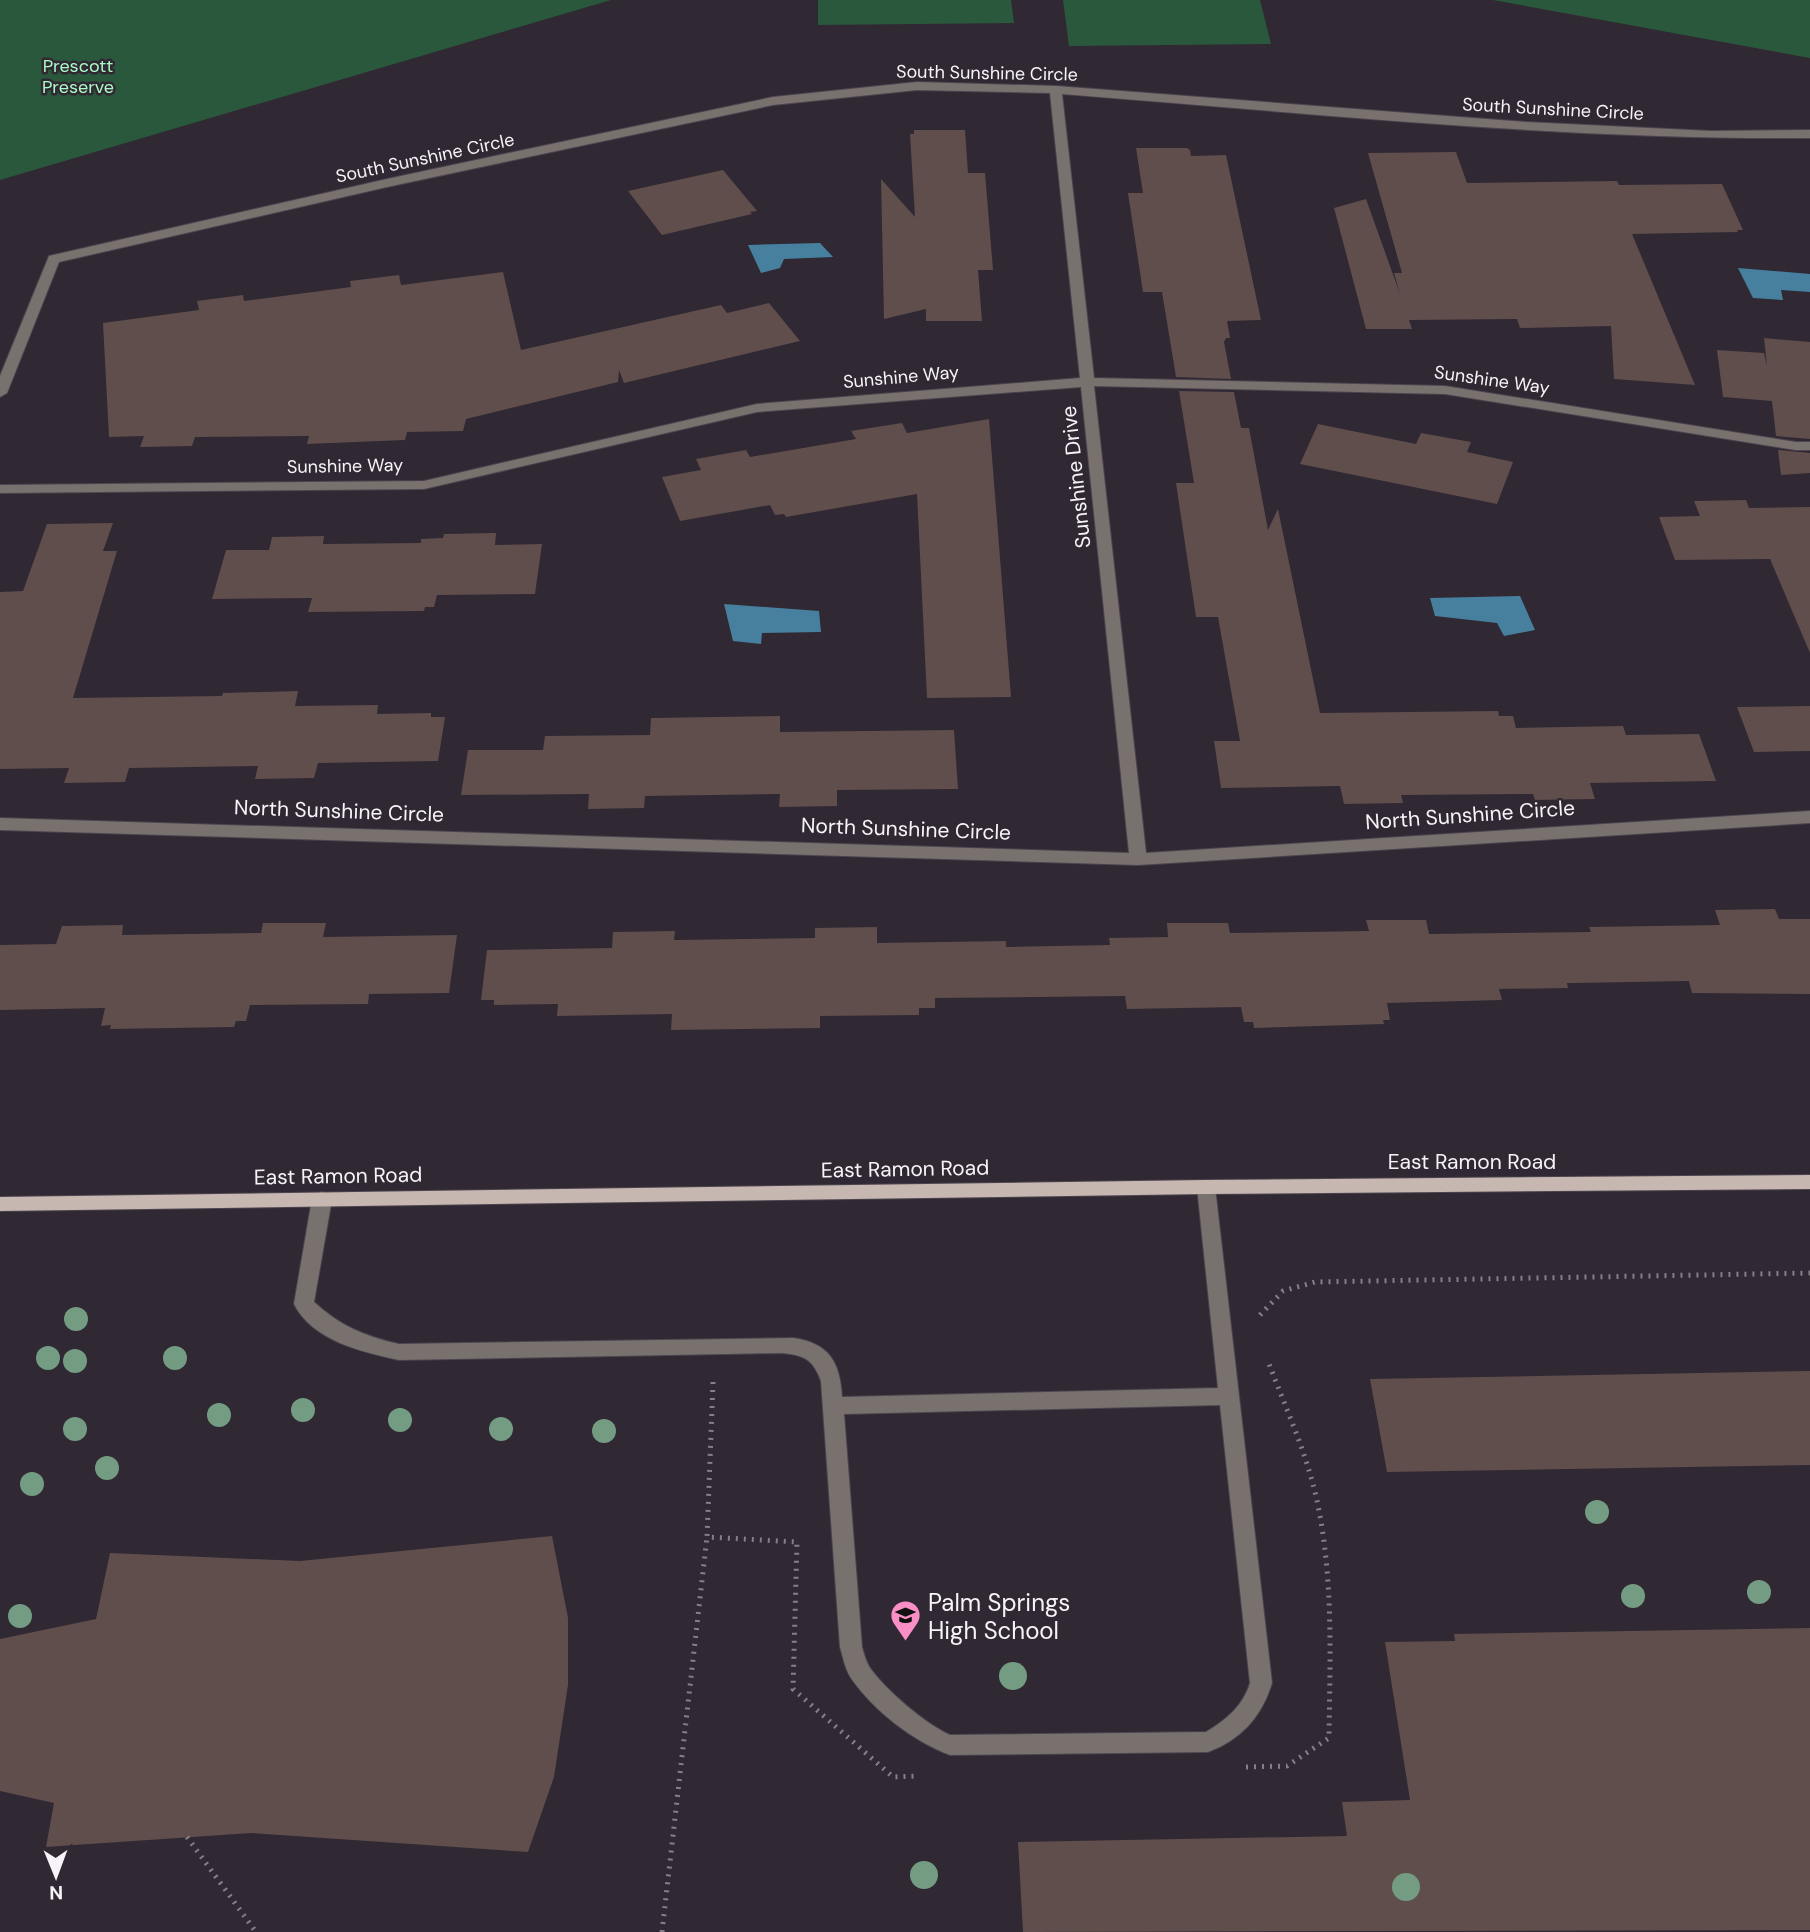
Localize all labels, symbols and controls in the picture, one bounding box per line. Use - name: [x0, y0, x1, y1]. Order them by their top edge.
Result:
- park label: Prescott Preserve: [42, 54, 114, 99]
- street label: South Sunshine Circle: [896, 59, 1078, 87]
- street label: South Sunshine Circle: [1462, 92, 1644, 126]
- street label: South Sunshine Circle: [334, 127, 516, 189]
- street label: Sunshine Way: [842, 360, 960, 394]
- street label: Sunshine Way: [1433, 360, 1551, 400]
- street label: Sunshine Drive: [1055, 404, 1097, 550]
- street label: Sunshine Way: [287, 453, 403, 479]
- street label: North Sunshine Circle: [233, 793, 445, 829]
- street label: North Sunshine Circle: [1364, 794, 1576, 836]
- street label: North Sunshine Circle: [800, 811, 1012, 847]
- street label: East Ramon Road: [1388, 1148, 1556, 1176]
- street label: East Ramon Road: [821, 1154, 989, 1184]
- street label: East Ramon Road: [254, 1161, 422, 1191]
- place label: Palm Springs High School: [928, 1587, 1070, 1646]
- school or university icon: Palm Springs High School: [888, 1599, 922, 1643]
- north arrow: [21, 1841, 91, 1911]
- text: N: [49, 1880, 63, 1905]

